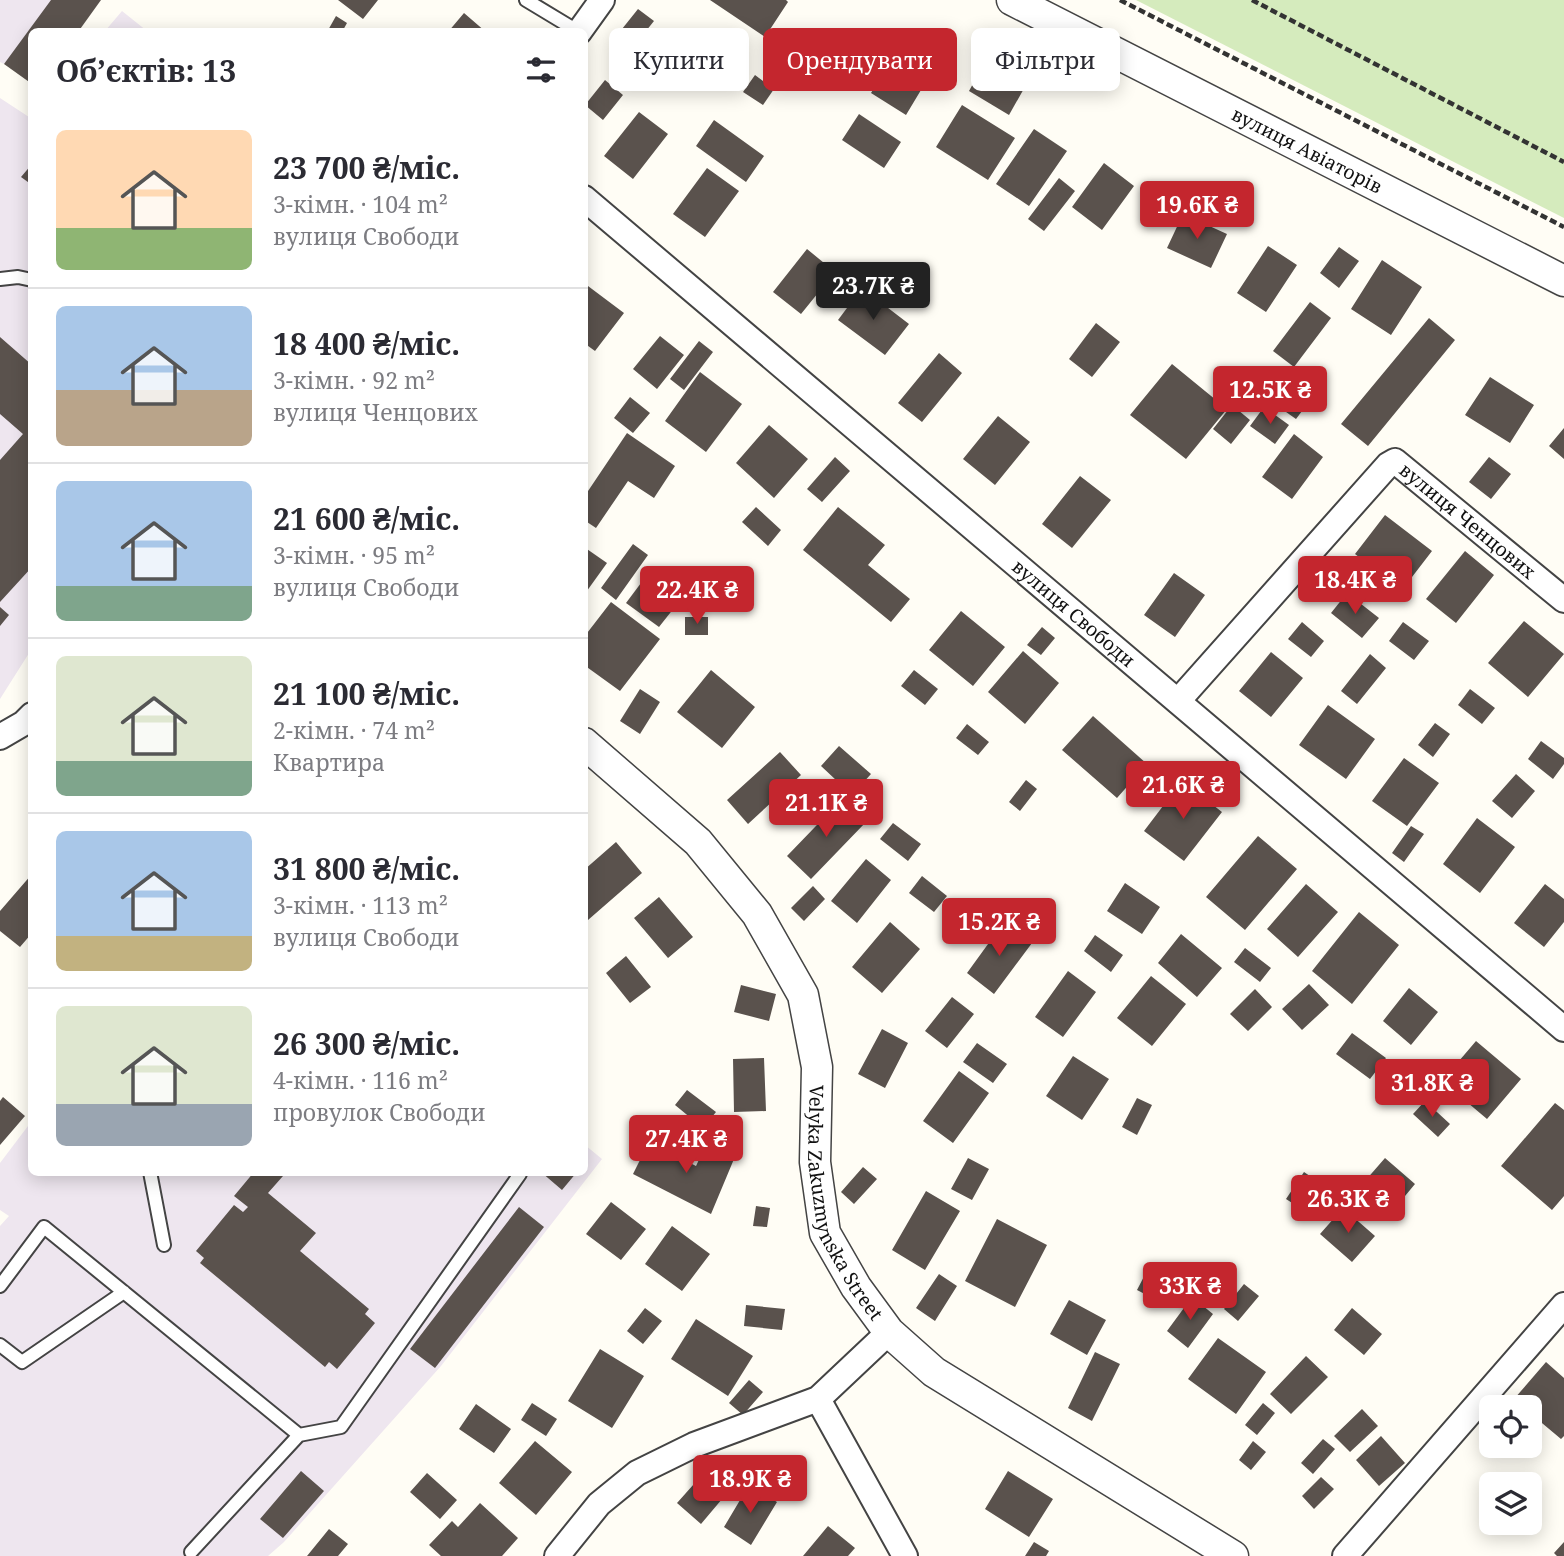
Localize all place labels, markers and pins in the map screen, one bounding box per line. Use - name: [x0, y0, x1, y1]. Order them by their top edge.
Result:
- pin: 19.6K ₴: [1132, 182, 1262, 241]
- pin: 23.7K ₴: [808, 262, 938, 322]
- pin: 12.5K ₴: [1205, 366, 1335, 426]
- pin: 18.4K ₴: [1290, 556, 1420, 616]
- pin: 22.4K ₴: [632, 566, 762, 626]
- pin: 21.6K ₴: [1118, 762, 1248, 821]
- pin: 21.1K ₴: [761, 780, 891, 839]
- pin: 15.2K ₴: [934, 898, 1064, 958]
- pin: 31.8K ₴: [1367, 1060, 1497, 1119]
- pin: 27.4K ₴: [621, 1116, 751, 1175]
- pin: 26.3K ₴: [1283, 1176, 1413, 1235]
- pin: 33K ₴: [1141, 1262, 1239, 1322]
- pin: 18.9K ₴: [685, 1456, 815, 1515]

